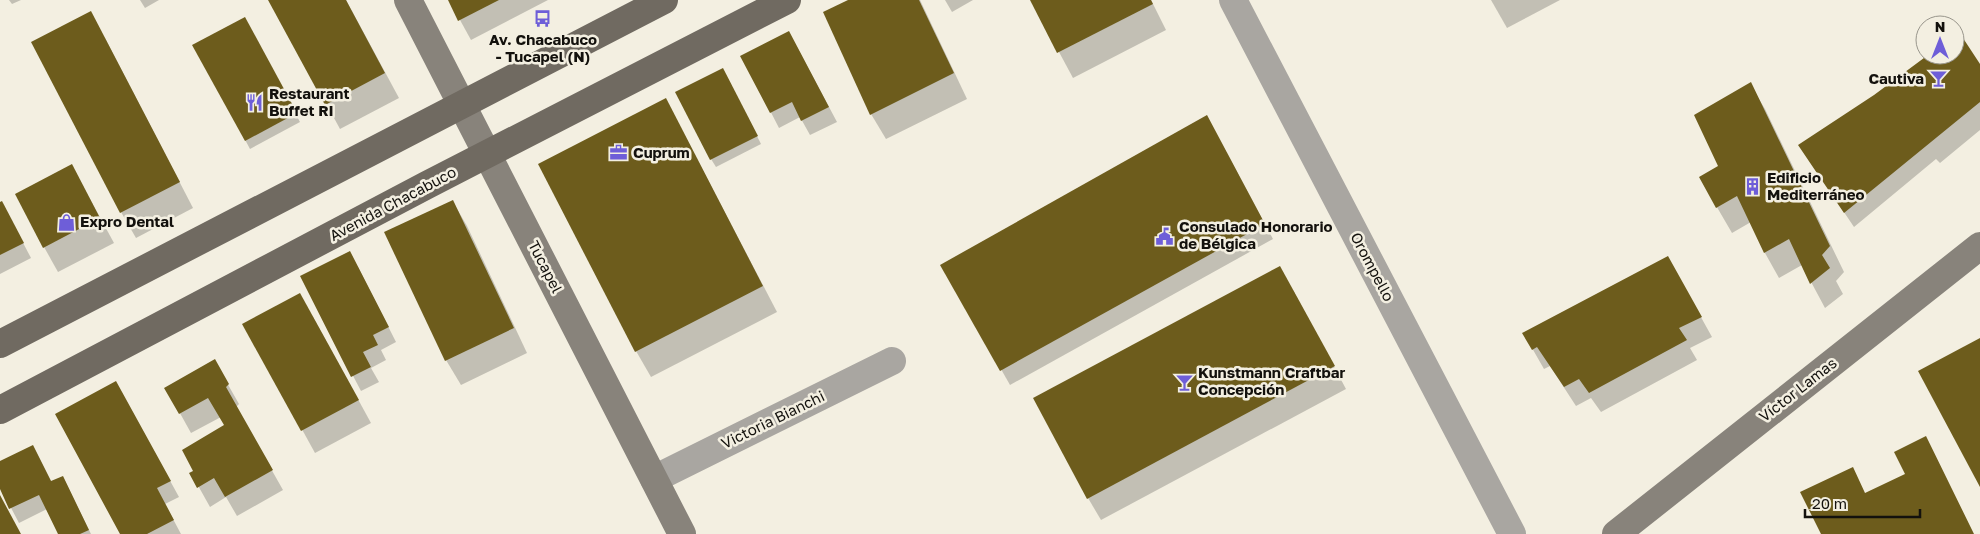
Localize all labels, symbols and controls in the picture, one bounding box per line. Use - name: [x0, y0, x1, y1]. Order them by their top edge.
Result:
- bus stop icon: Av. Chacabuco - Tucapel (N): [533, 9, 553, 29]
- north arrow: [1915, 15, 1965, 65]
- text: N: [1935, 18, 1945, 35]
- place label: Av. Chacabuco - Tucapel (N): [489, 30, 597, 65]
- place label: Cautiva: [1868, 69, 1924, 87]
- bar icon: Cautiva: [1928, 69, 1948, 89]
- place label: Restaurant Buffet RI: [269, 84, 349, 119]
- restaurant icon: Restaurant Buffet RI: [245, 93, 265, 113]
- office icon: Cuprum: [609, 143, 629, 163]
- place label: Cuprum: [633, 143, 690, 161]
- street label: Avenida Chacabuco: [326, 162, 459, 244]
- place label: Edificio Mediterráneo: [1767, 168, 1865, 203]
- building icon: Edificio Mediterráneo: [1743, 177, 1763, 197]
- shop icon: Expro Dental: [56, 212, 76, 232]
- place label: Expro Dental: [80, 212, 174, 230]
- place label: Consulado Honorario de Bélgica: [1179, 217, 1333, 252]
- public building icon: Consulado Honorario de Bélgica: [1155, 226, 1175, 246]
- street label: Orompello: [1347, 229, 1399, 304]
- street label: Tucapel: [525, 237, 567, 296]
- street label: Víctor Lamas: [1755, 353, 1840, 425]
- place label: Kunstmann Craftbar Concepción: [1198, 363, 1345, 398]
- bar icon: Kunstmann Craftbar Concepción: [1174, 372, 1194, 392]
- street label: Victoria Bianchi: [718, 386, 827, 452]
- scale bar: [1805, 486, 1920, 518]
- text: 20 m: [1812, 494, 1847, 512]

